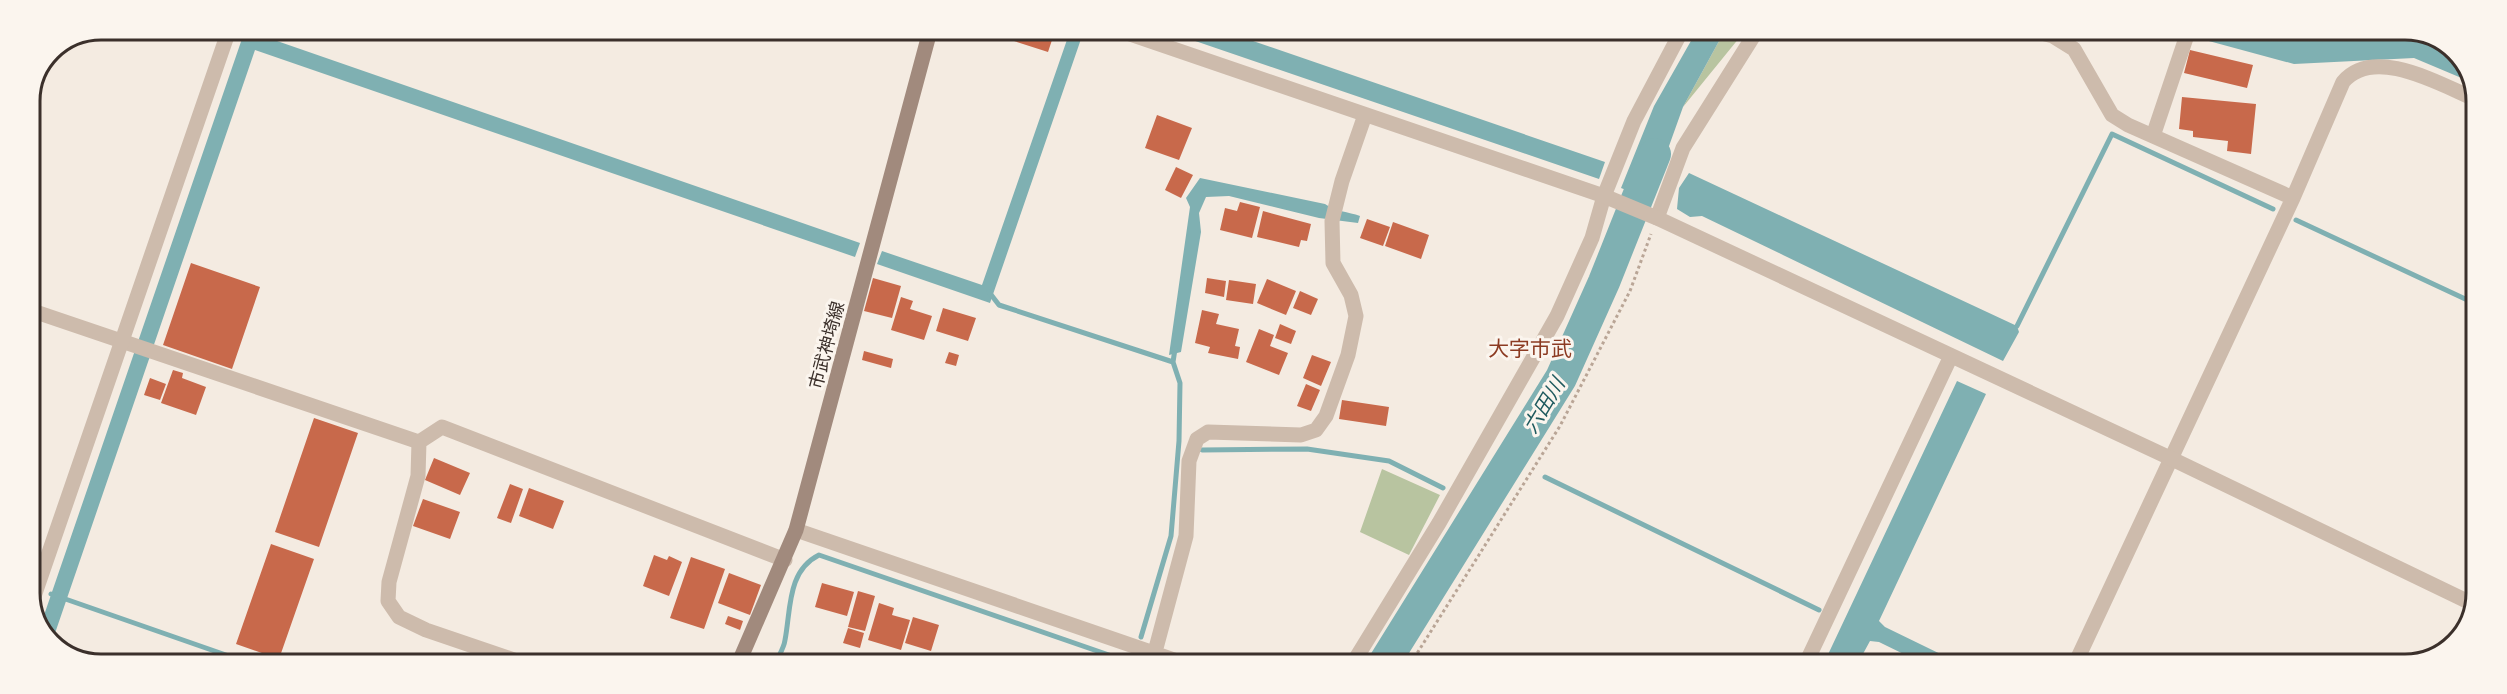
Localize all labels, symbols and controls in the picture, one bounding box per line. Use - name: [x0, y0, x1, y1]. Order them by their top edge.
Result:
- street label: 市武神埼線: [804, 299, 848, 391]
- district label: 大字市武: [1488, 335, 1572, 360]
- water label: 六田川: [1517, 371, 1570, 437]

